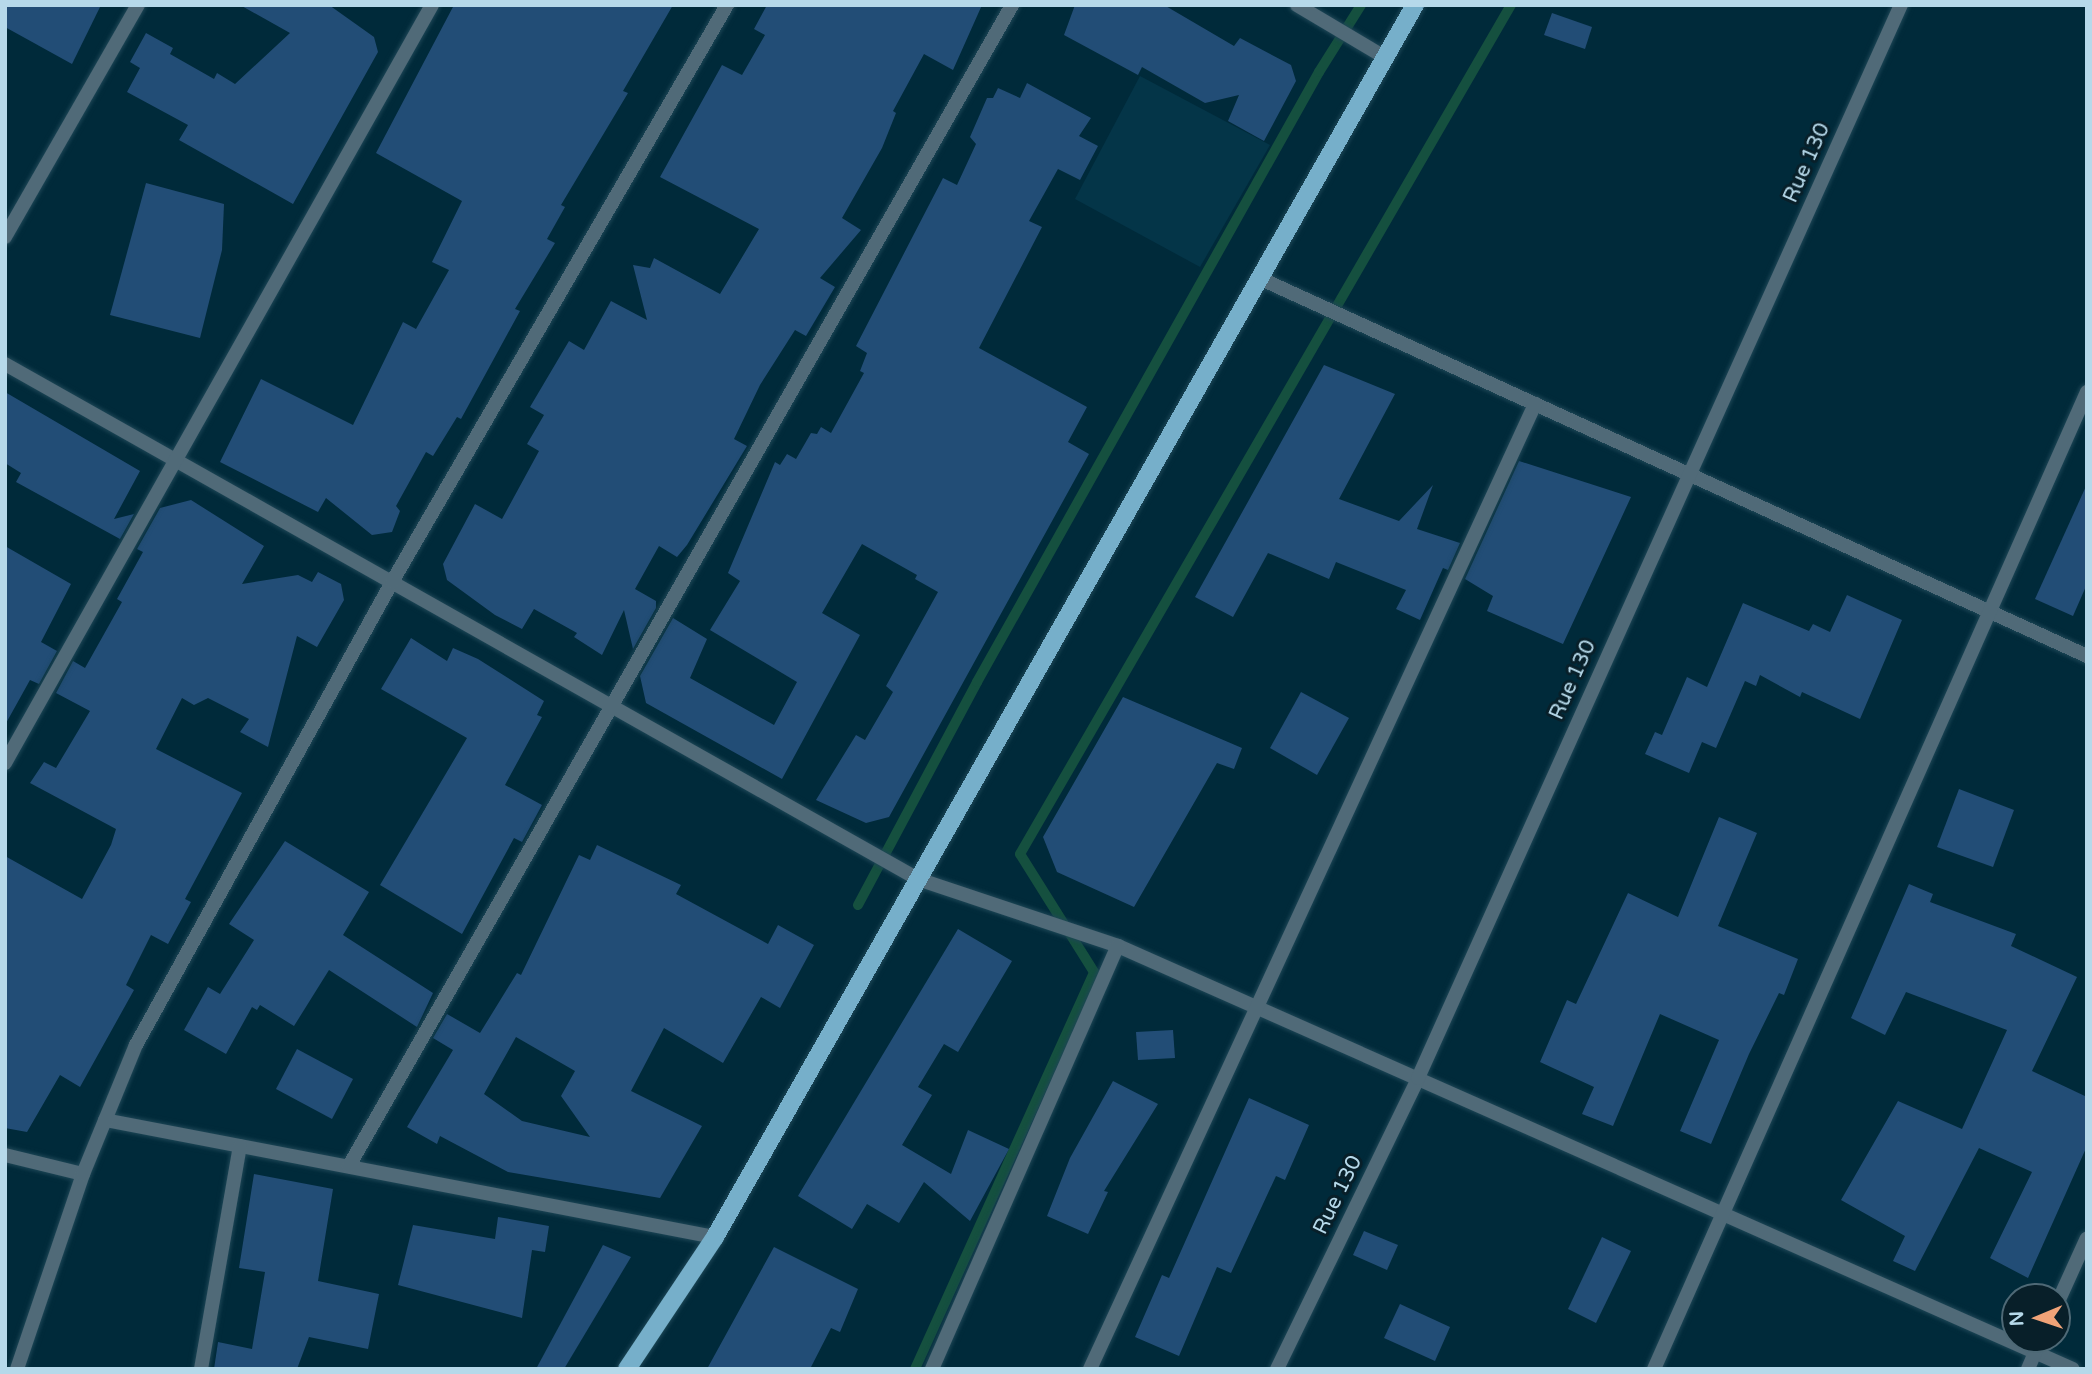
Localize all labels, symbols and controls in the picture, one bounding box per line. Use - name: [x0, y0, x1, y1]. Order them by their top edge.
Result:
- street label: Rue 130: [1778, 119, 1836, 207]
- street label: Rue 130: [1544, 636, 1602, 724]
- street label: Rue 130: [1308, 1151, 1368, 1239]
- north arrow: [2001, 1283, 2071, 1353]
- text: N: [2006, 1311, 2028, 1327]

